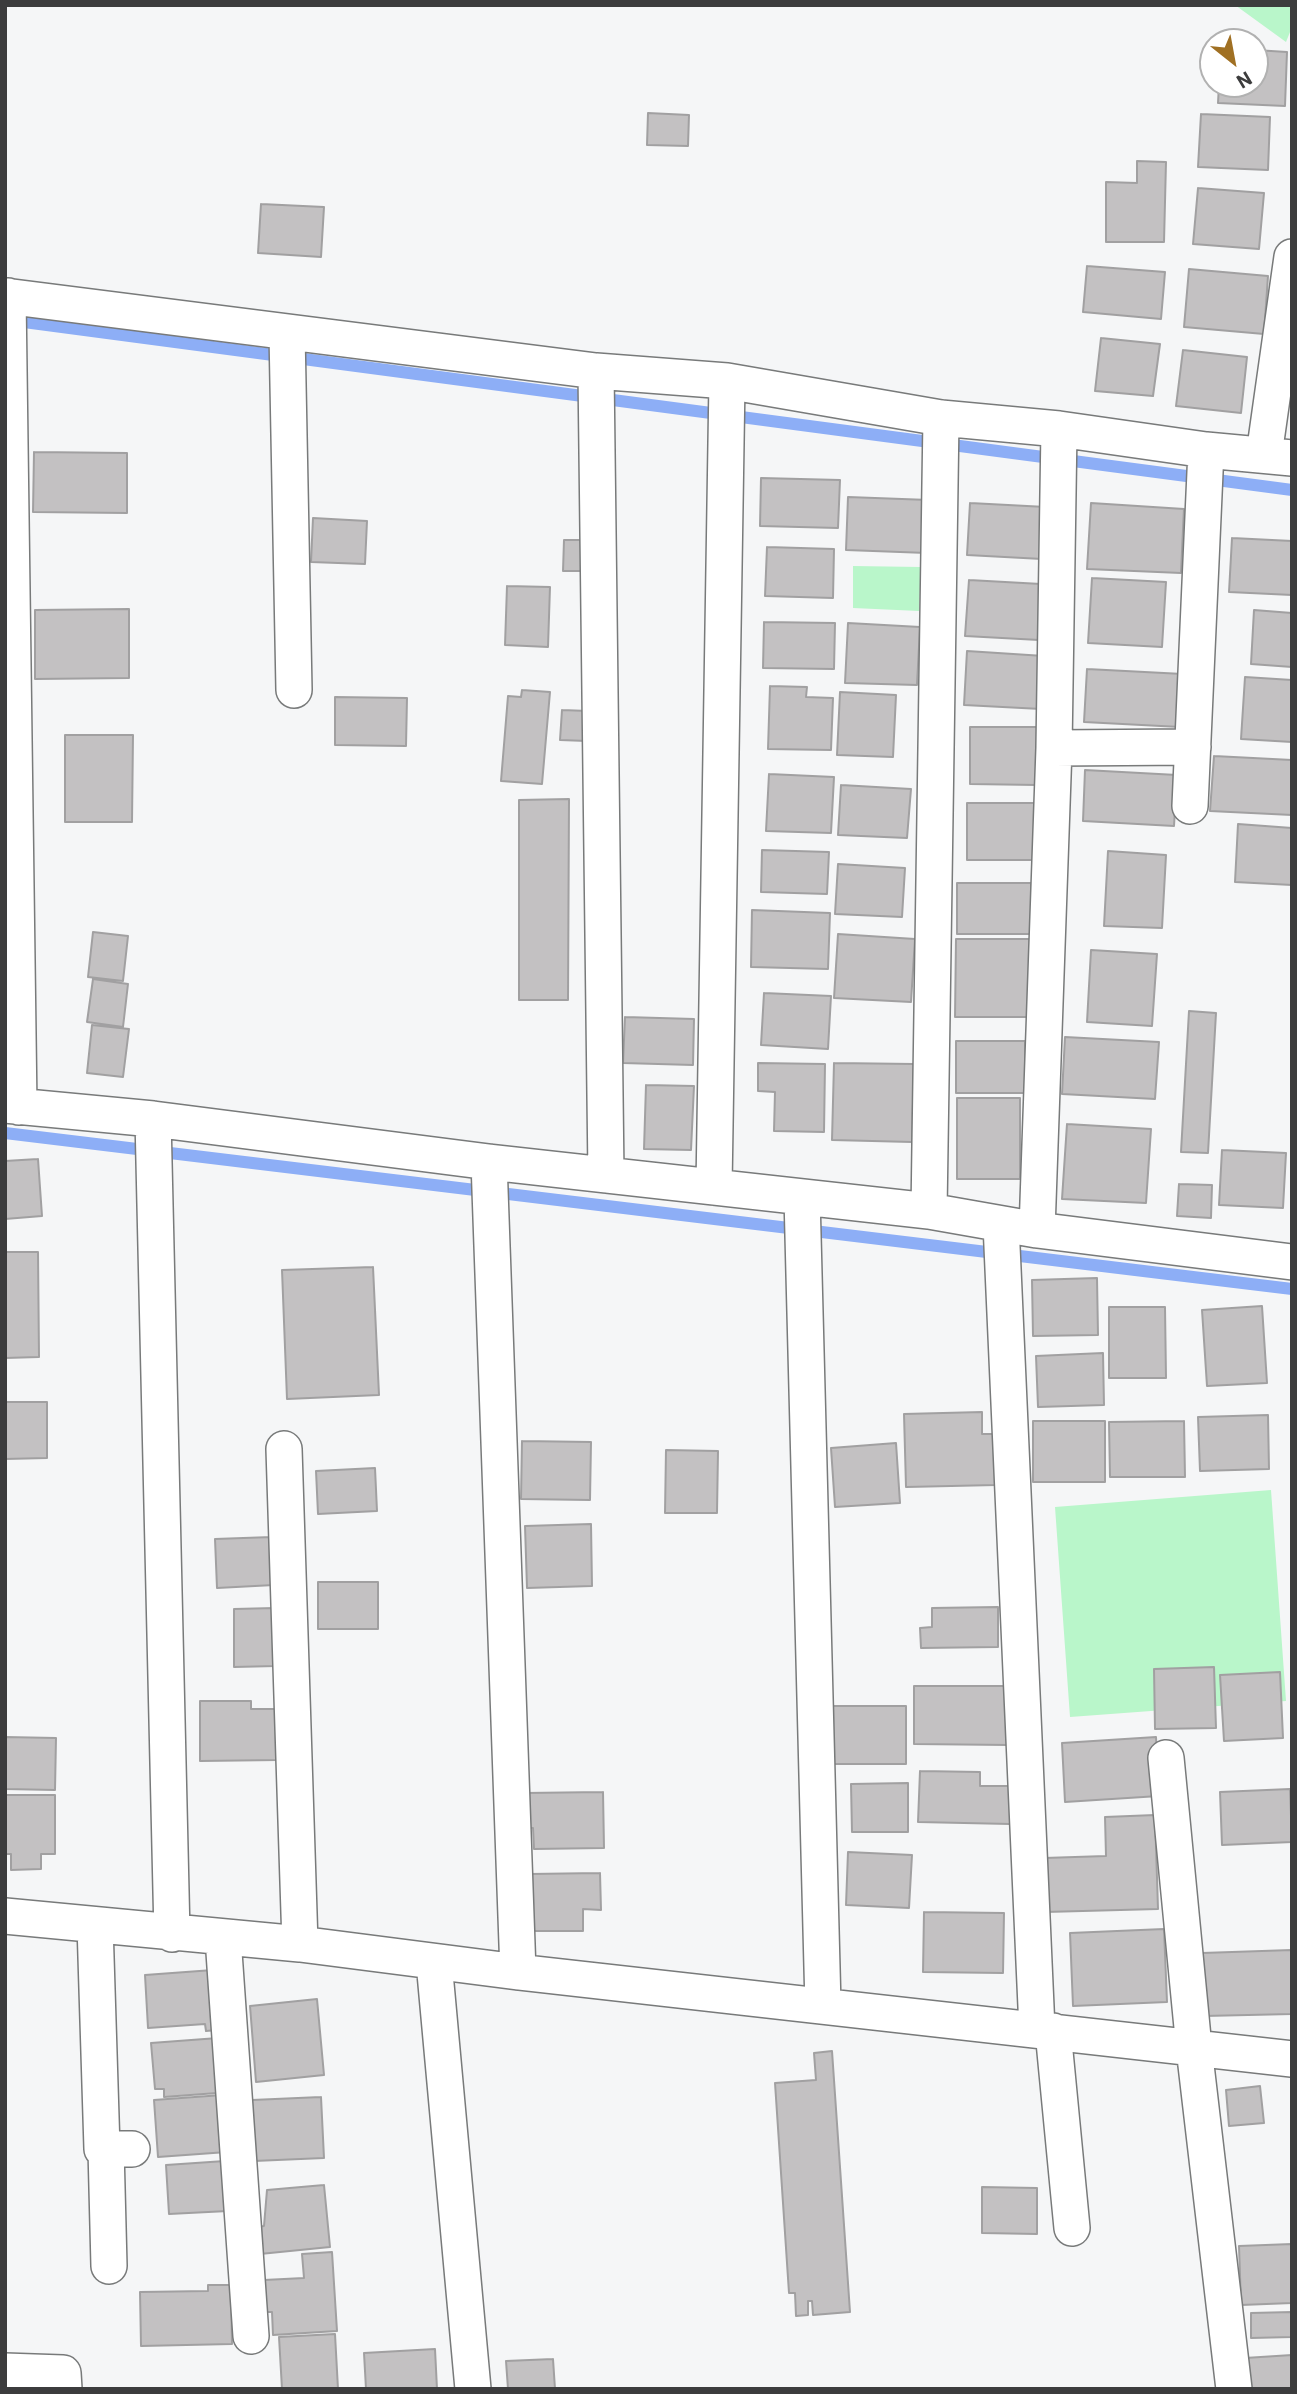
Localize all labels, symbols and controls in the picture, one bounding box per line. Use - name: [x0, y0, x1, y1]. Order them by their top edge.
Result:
- north arrow: [1199, 28, 1269, 98]
- text: N: [1232, 66, 1256, 93]

